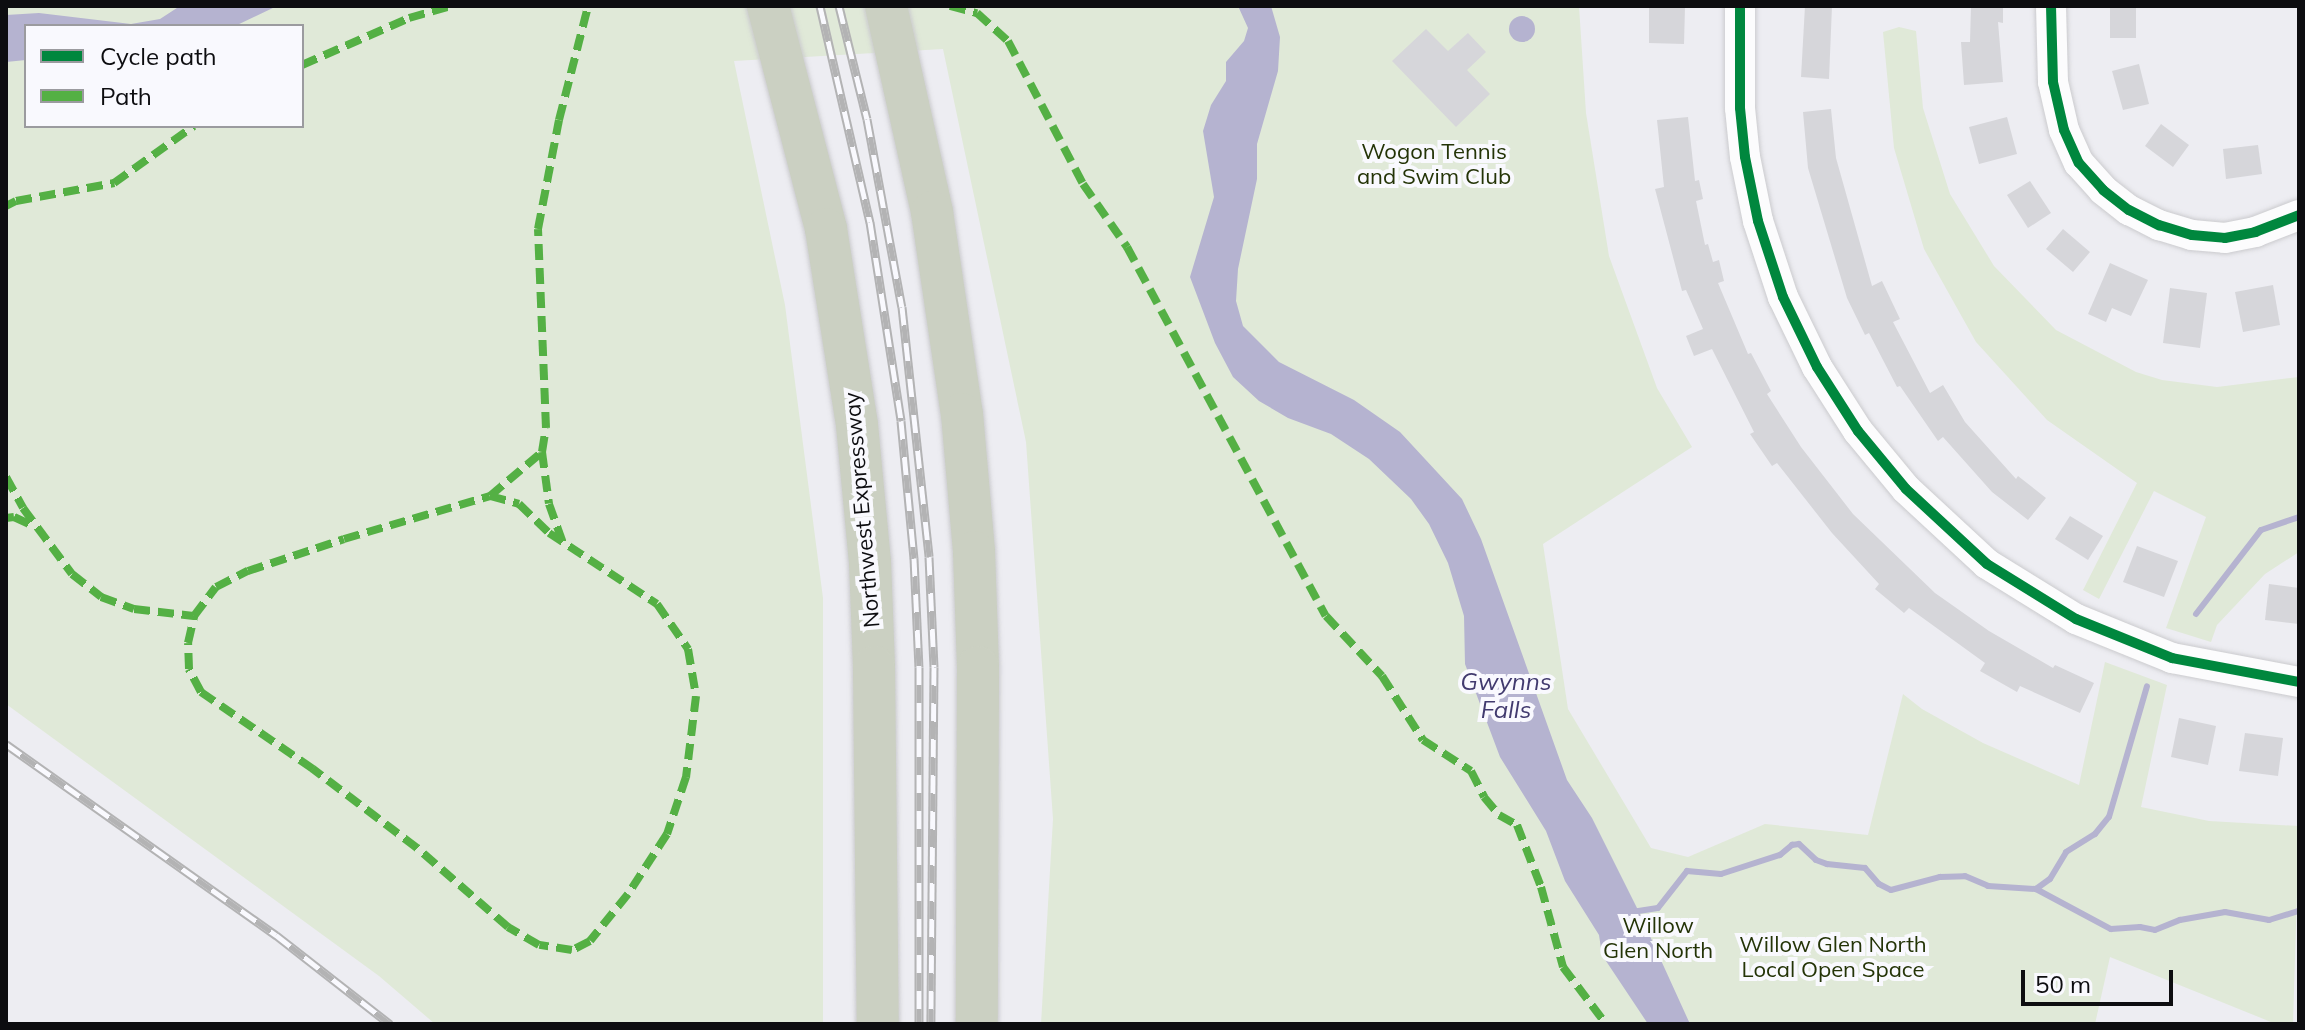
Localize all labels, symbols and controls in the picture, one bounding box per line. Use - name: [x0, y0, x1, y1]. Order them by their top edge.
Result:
- legend: [24, 24, 304, 128]
- text: Cycle path: [100, 41, 217, 71]
- text: Path: [100, 81, 152, 111]
- park label: Wogon Tennis and Swim Club: [1357, 138, 1511, 190]
- street label: Northwest Expressway: [839, 391, 885, 629]
- water label: Gwynns Falls: [1460, 668, 1552, 724]
- park label: Willow Glen North: [1603, 912, 1713, 964]
- park label: Willow Glen North Local Open Space: [1739, 931, 1927, 982]
- scale bar: [2025, 954, 2177, 1004]
- text: 50 m: [2035, 969, 2091, 999]

